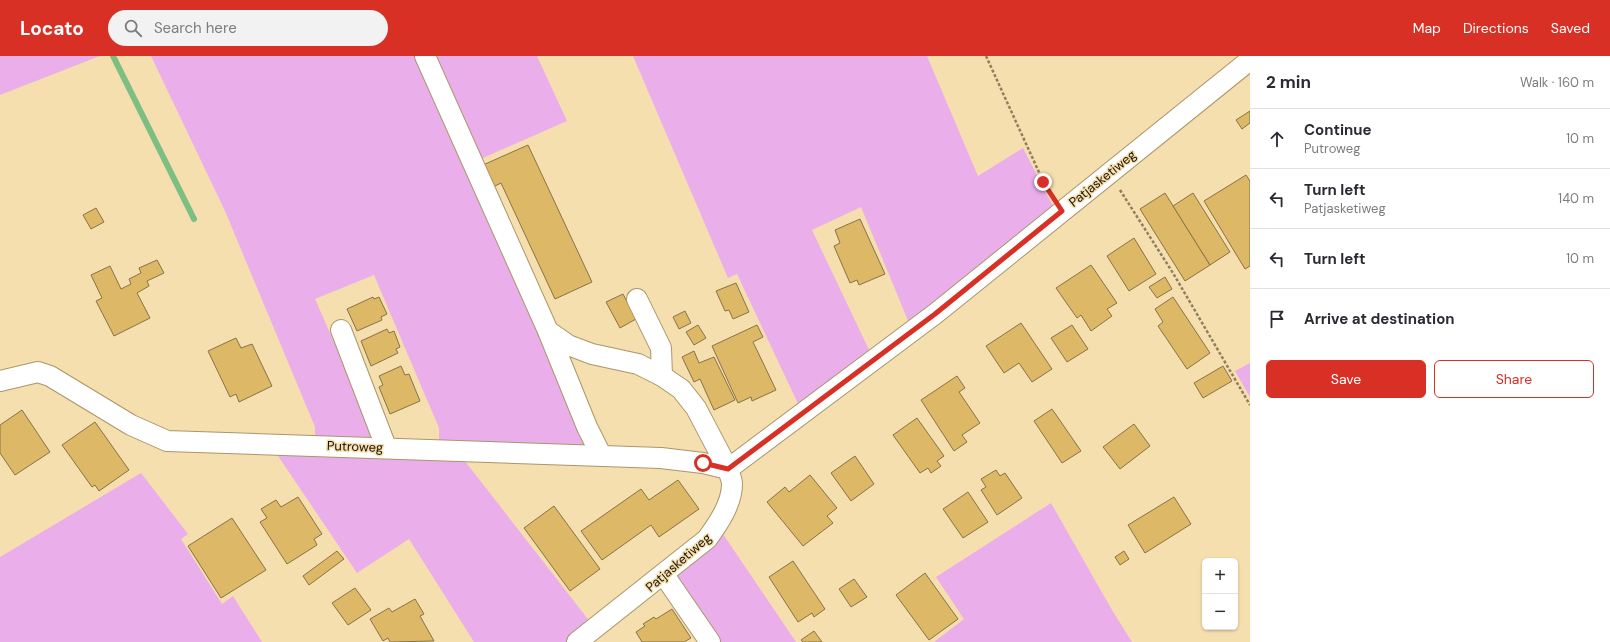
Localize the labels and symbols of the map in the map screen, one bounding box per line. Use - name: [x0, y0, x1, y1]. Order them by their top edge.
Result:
- street label: Patjasketiweg: [1065, 146, 1139, 211]
- route end: [1034, 173, 1052, 191]
- street label: Putroweg: [327, 437, 383, 456]
- route start: [694, 454, 712, 472]
- street label: Patjasketiweg: [642, 529, 715, 596]

